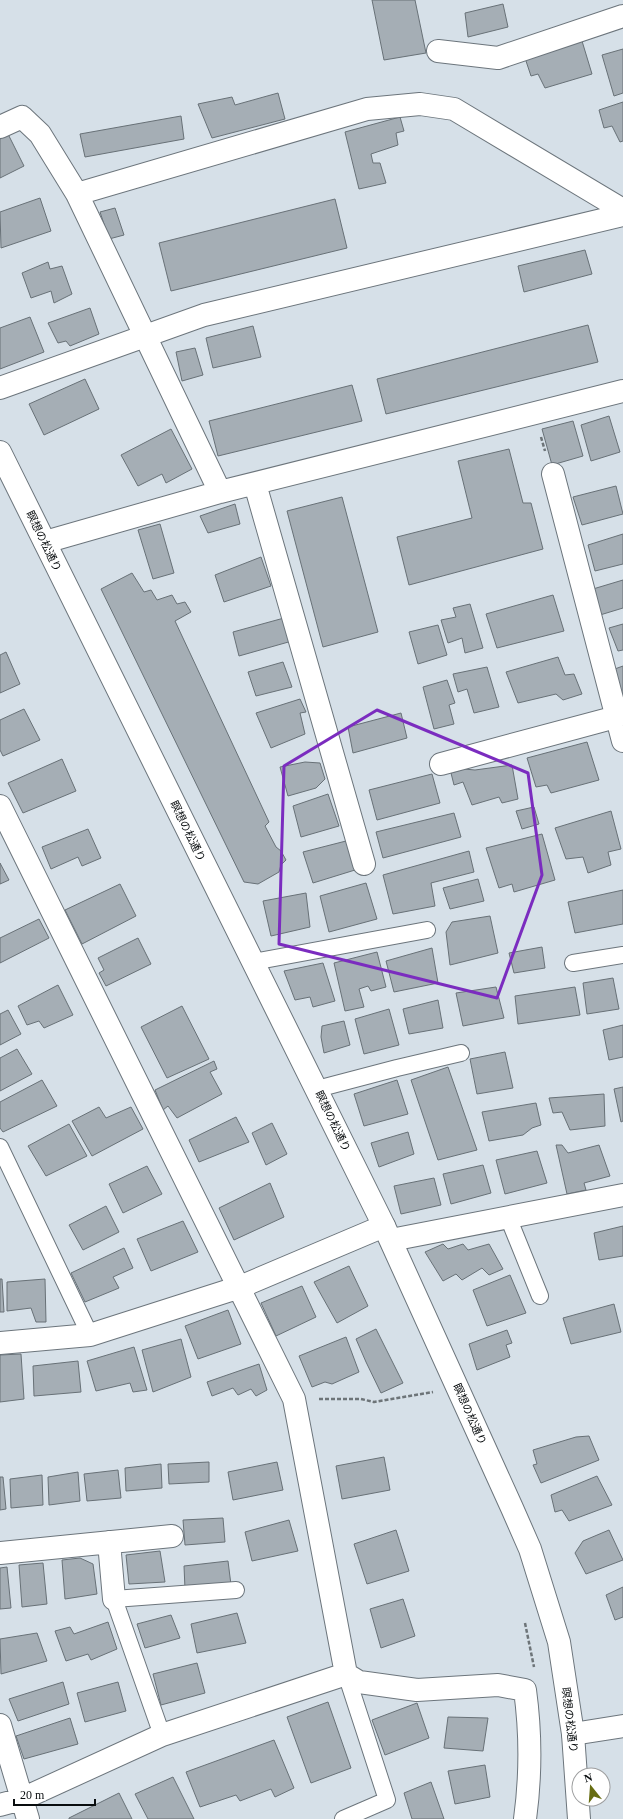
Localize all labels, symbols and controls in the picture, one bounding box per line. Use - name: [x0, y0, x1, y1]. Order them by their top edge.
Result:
- street label: 瞑想の松通り: [24, 509, 64, 573]
- street label: 瞑想の松通り: [168, 799, 208, 863]
- street label: 瞑想の松通り: [313, 1089, 353, 1153]
- street label: 瞑想の松通り: [451, 1381, 489, 1447]
- street label: 瞑想の松通り: [560, 1687, 580, 1753]
- north arrow: [571, 1767, 611, 1807]
- text: N: [583, 1771, 594, 1784]
- scale bar: [14, 1781, 95, 1807]
- text: 20 m: [20, 1788, 45, 1802]

